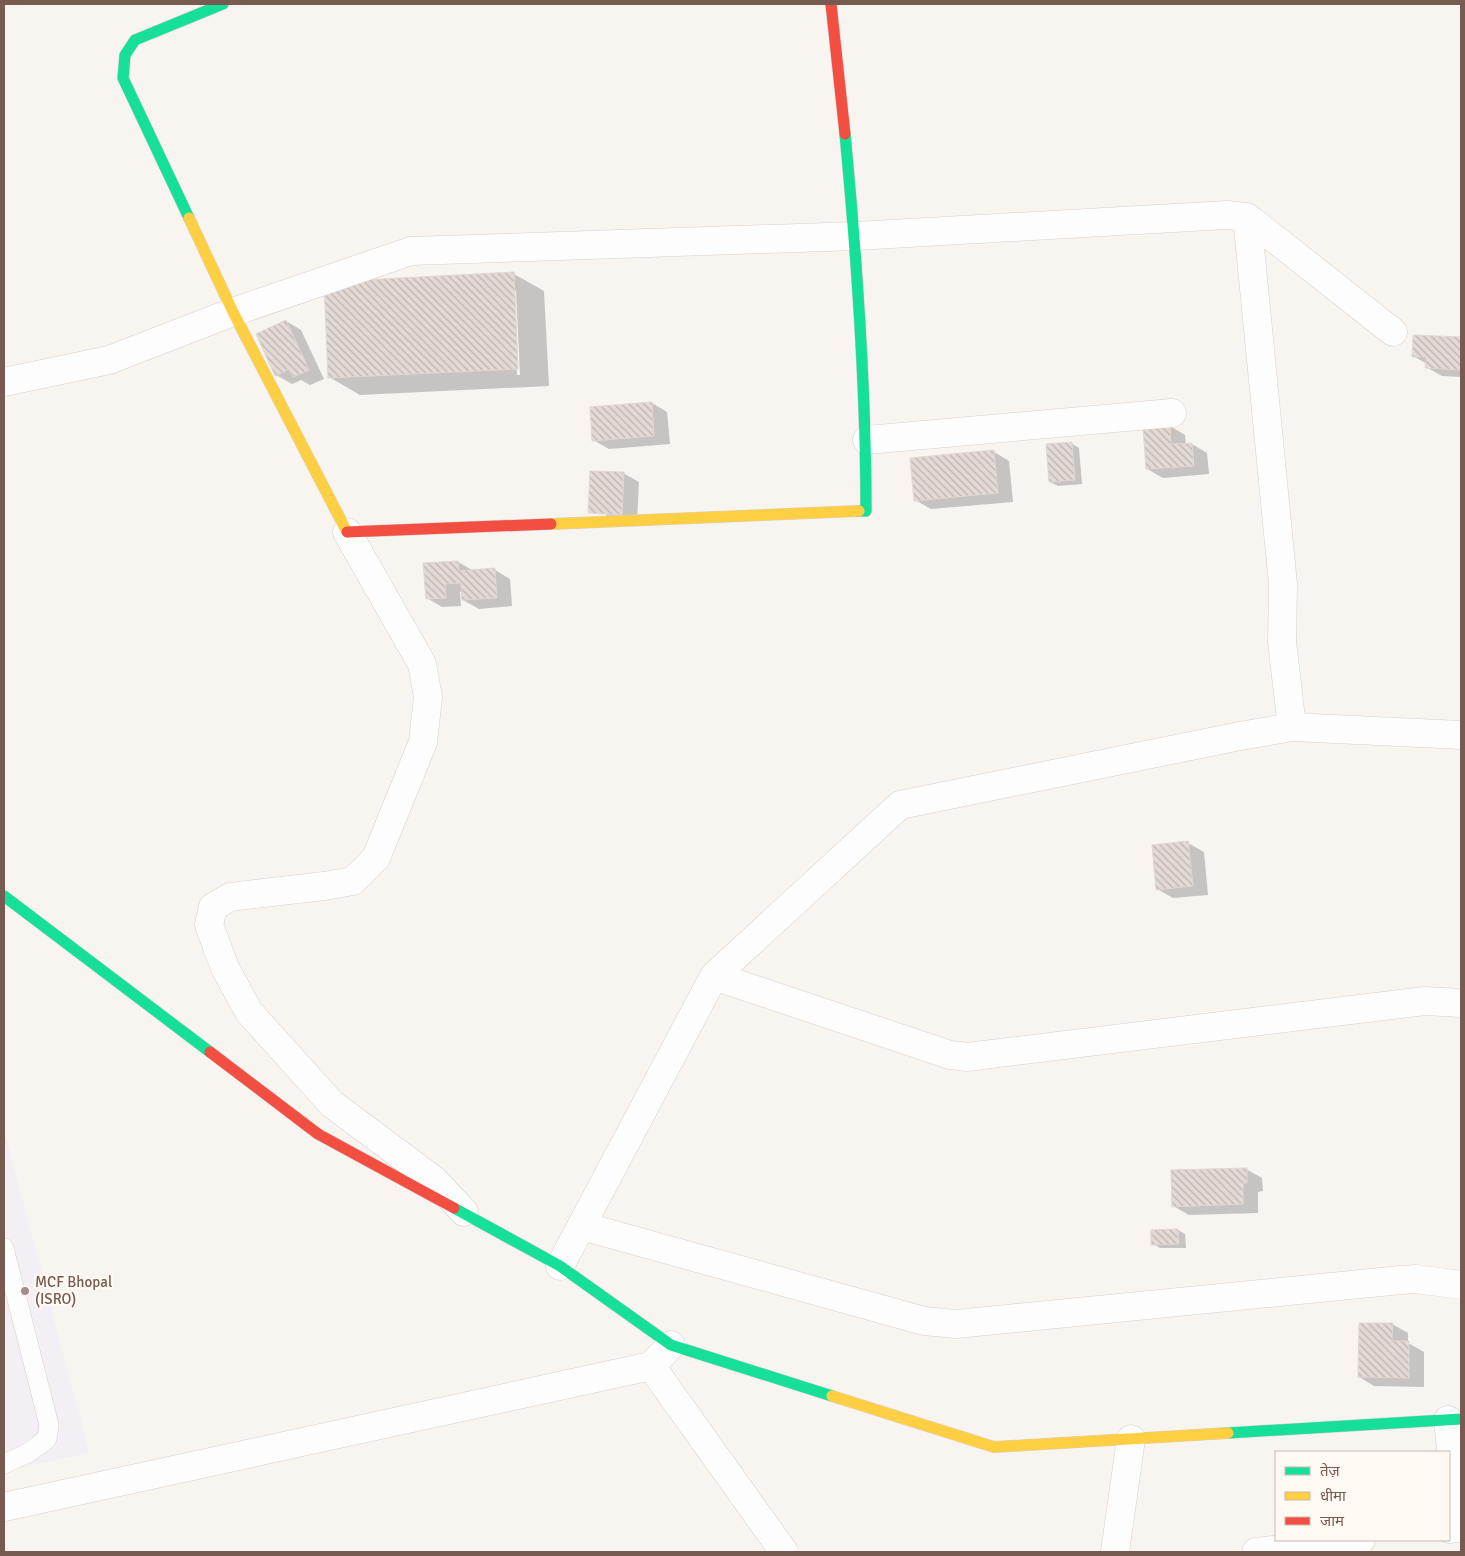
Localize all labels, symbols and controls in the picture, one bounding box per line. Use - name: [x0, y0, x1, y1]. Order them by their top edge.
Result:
- place label: MCF Bhopal (ISRO): [35, 1273, 112, 1308]
- marker: MCF Bhopal (ISRO): [19, 1285, 31, 1297]
- legend: [1275, 1451, 1450, 1541]
- text: तेज़: [1320, 1462, 1341, 1480]
- text: धीमा: [1320, 1487, 1347, 1505]
- text: जाम: [1320, 1512, 1345, 1530]

